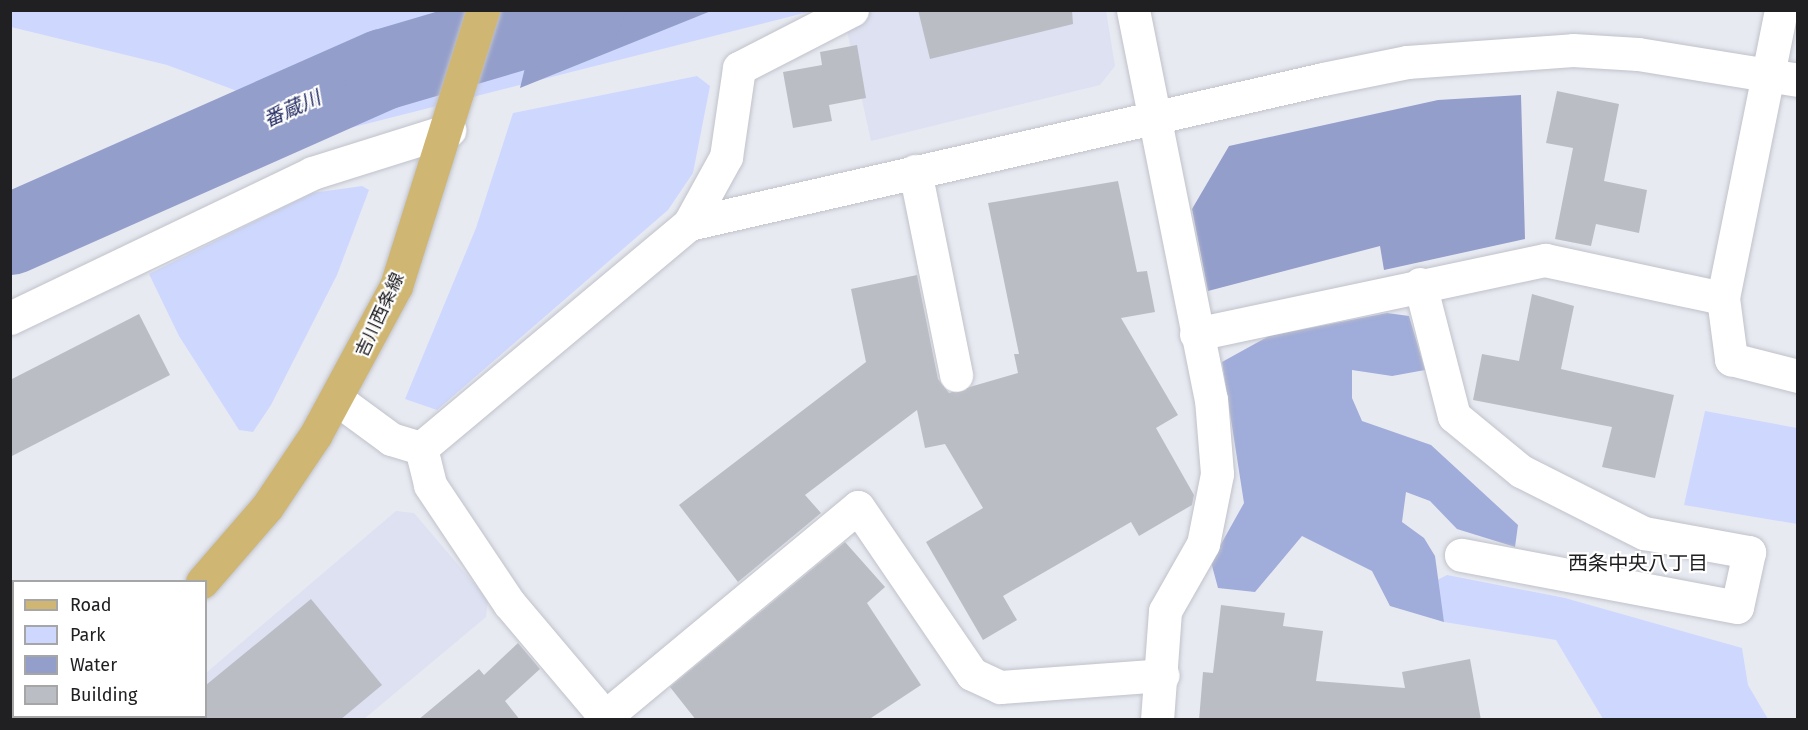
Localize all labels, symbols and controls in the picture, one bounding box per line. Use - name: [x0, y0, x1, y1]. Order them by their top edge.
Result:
- water label: 番蔵川: [260, 86, 324, 132]
- street label: 吉川西条線: [351, 270, 409, 360]
- district label: 西条中央八丁目: [1568, 551, 1708, 575]
- legend: [12, 580, 207, 718]
- text: Road: [70, 594, 112, 616]
- text: Park: [70, 624, 105, 646]
- text: Water: [70, 654, 117, 676]
- text: Building: [70, 684, 137, 706]

